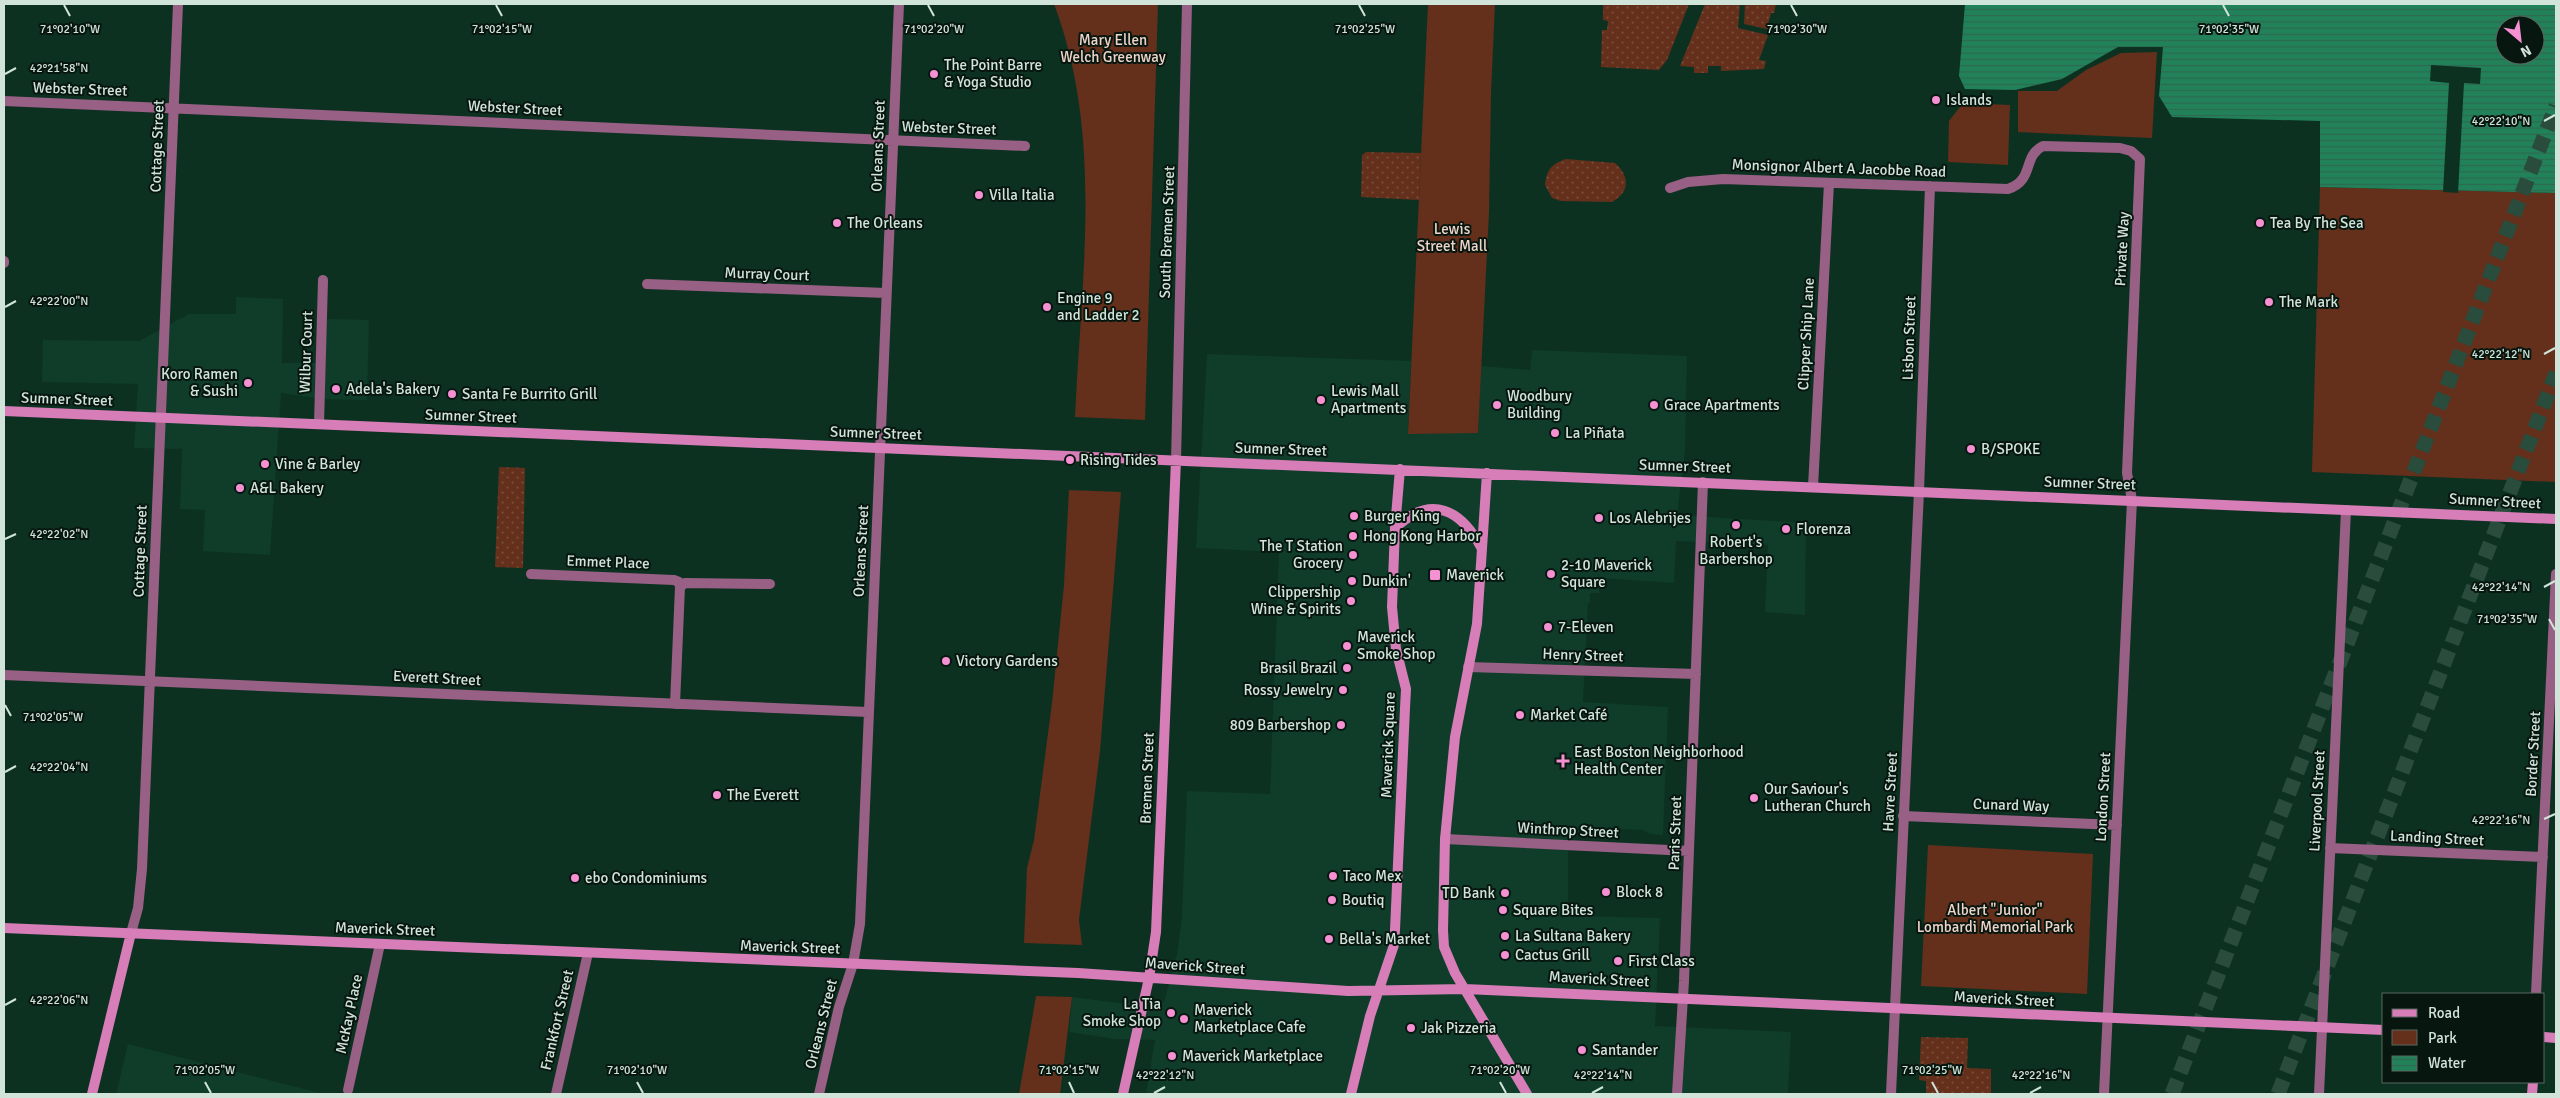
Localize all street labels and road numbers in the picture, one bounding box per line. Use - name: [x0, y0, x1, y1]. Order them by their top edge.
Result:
- street label: Webster Street: [32, 78, 128, 100]
- street label: Webster Street: [467, 97, 563, 119]
- street label: Cottage Street: [146, 99, 168, 193]
- street label: Orleans Street: [867, 100, 889, 192]
- street label: Webster Street: [901, 117, 997, 139]
- street label: Monsignor Albert A Jacobbe Road: [1731, 155, 1947, 181]
- street label: South Bremen Street: [1156, 165, 1178, 299]
- street label: Private Way: [2111, 211, 2133, 287]
- street label: Murray Court: [724, 264, 810, 284]
- street label: Clipper Ship Lane: [1794, 277, 1818, 391]
- street label: Lisbon Street: [1899, 295, 1919, 381]
- street label: Wilbur Court: [296, 311, 316, 393]
- street label: Sumner Street: [21, 388, 113, 410]
- street label: Sumner Street: [425, 405, 517, 427]
- street label: Sumner Street: [830, 422, 922, 444]
- street label: Sumner Street: [1235, 438, 1327, 460]
- street label: Sumner Street: [1639, 455, 1731, 477]
- street label: Sumner Street: [2044, 472, 2136, 494]
- street label: Sumner Street: [2449, 490, 2541, 512]
- street label: Cottage Street: [129, 504, 151, 598]
- street label: Orleans Street: [850, 505, 872, 597]
- street label: Emmet Place: [566, 552, 650, 572]
- street label: Henry Street: [1542, 645, 1624, 665]
- street label: Everett Street: [393, 667, 481, 689]
- street label: Maverick Square: [1377, 692, 1399, 798]
- street label: Border Street: [2522, 711, 2544, 797]
- street label: Bremen Street: [1136, 732, 1158, 824]
- street label: Liverpool Street: [2305, 750, 2329, 852]
- street label: Havre Street: [1879, 752, 1901, 832]
- street label: London Street: [2092, 752, 2114, 842]
- street label: Paris Street: [1665, 795, 1685, 871]
- street label: Cunard Way: [1973, 795, 2049, 815]
- street label: Winthrop Street: [1517, 818, 1619, 842]
- street label: Landing Street: [2390, 827, 2484, 849]
- street label: Maverick Street: [334, 918, 436, 940]
- street label: Maverick Street: [739, 936, 841, 958]
- street label: Maverick Street: [1144, 954, 1246, 978]
- street label: Maverick Street: [1548, 967, 1650, 991]
- street label: Frankfort Street: [537, 968, 577, 1072]
- street label: McKay Place: [332, 973, 366, 1055]
- street label: Orleans Street: [801, 977, 841, 1071]
- street label: Maverick Street: [1953, 987, 2055, 1011]

